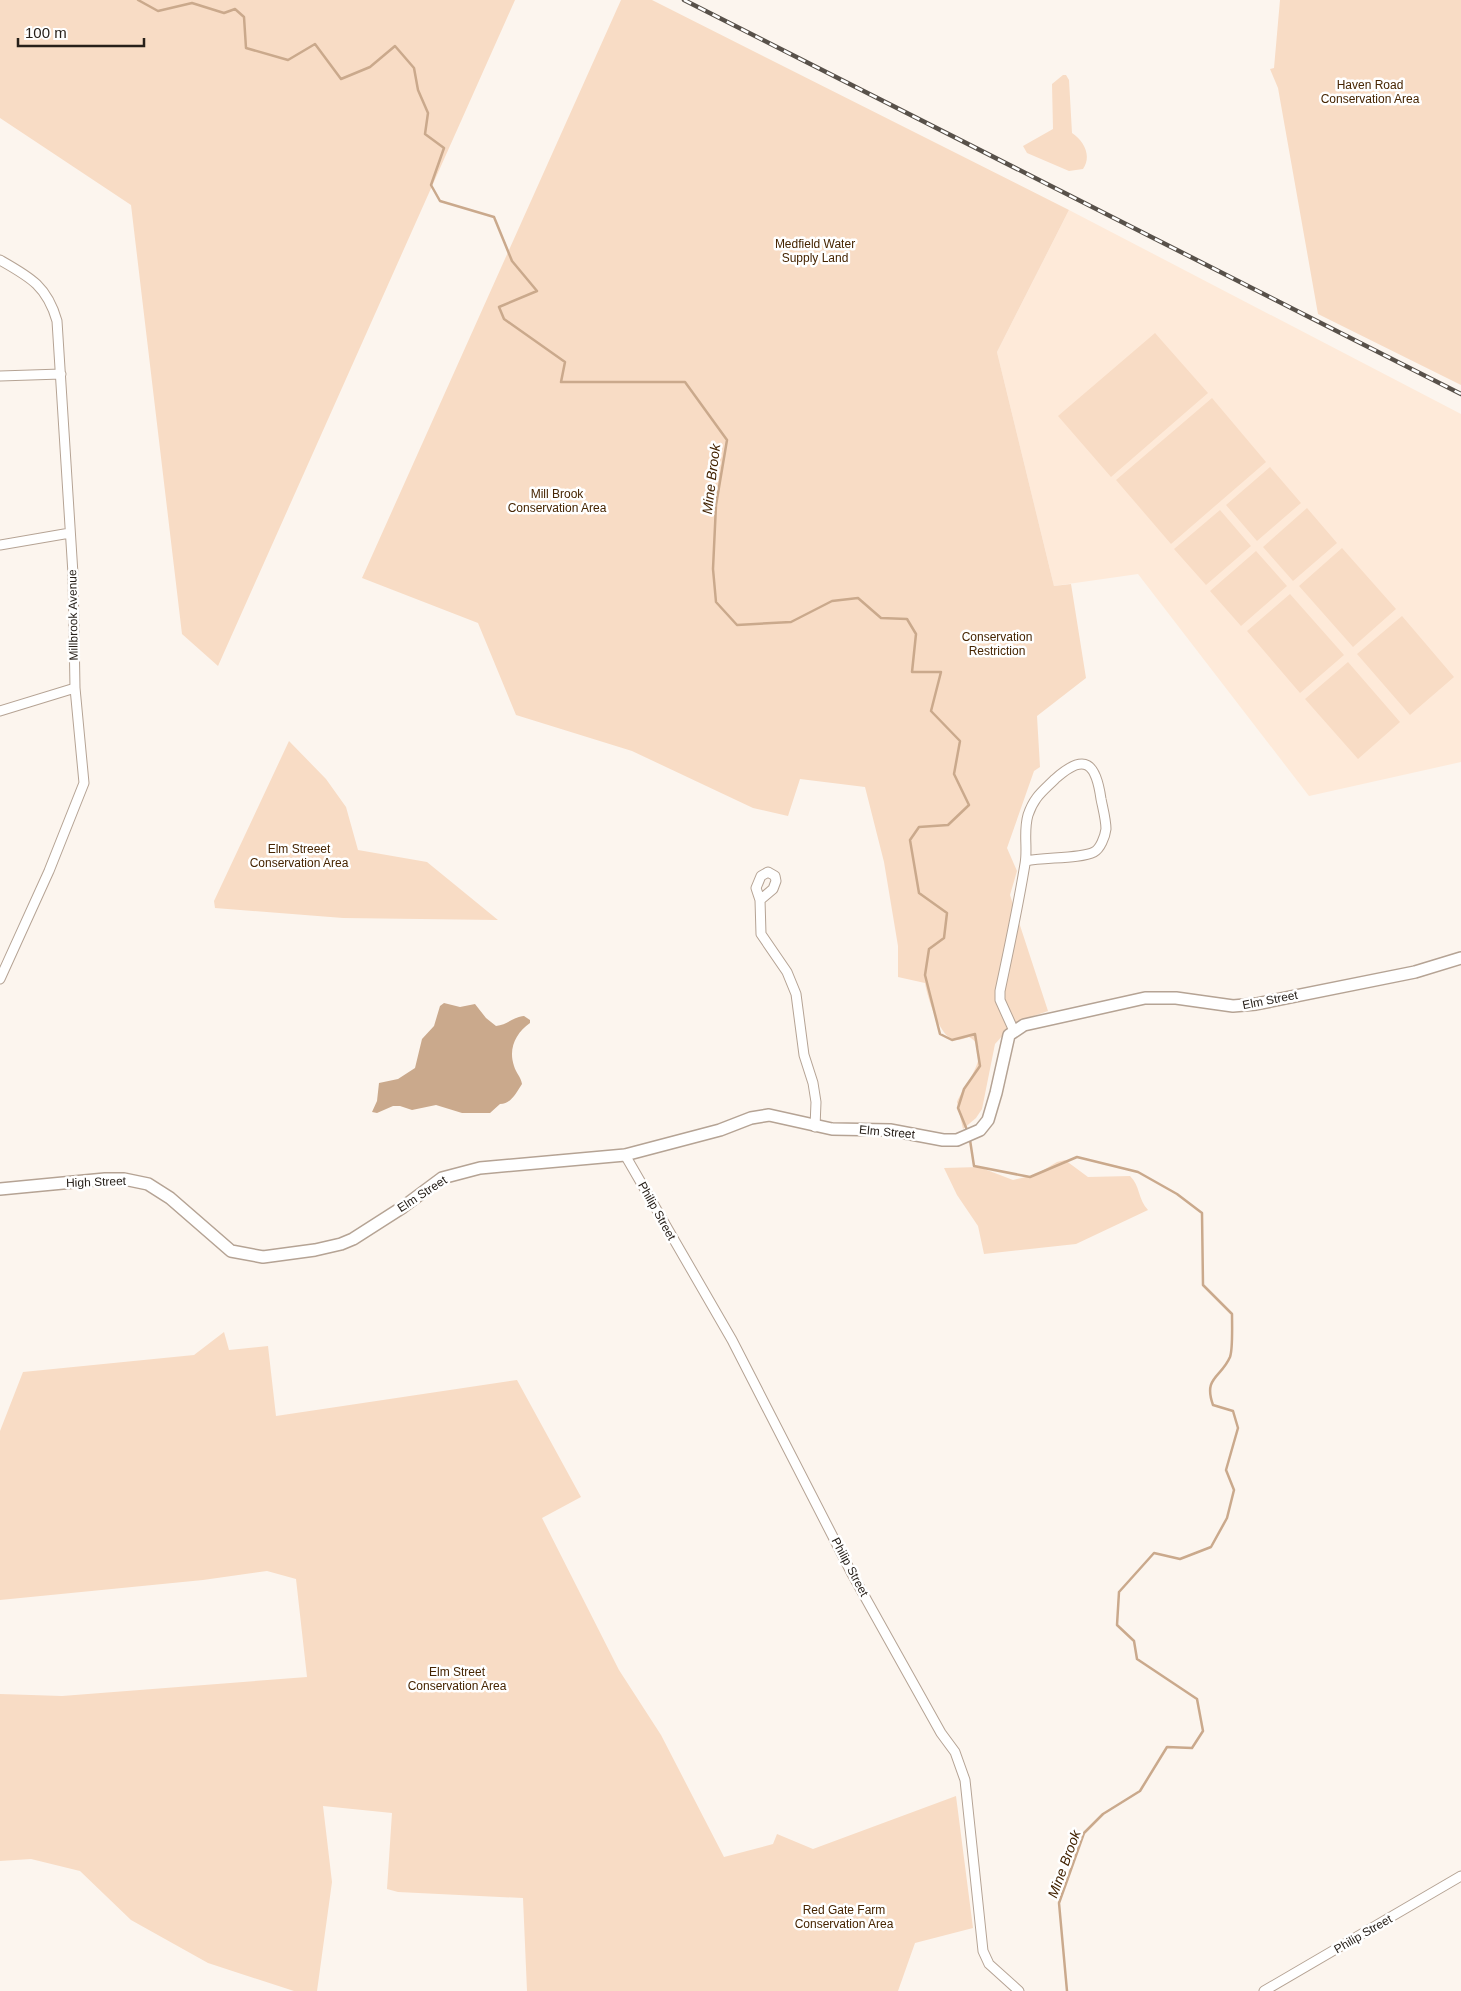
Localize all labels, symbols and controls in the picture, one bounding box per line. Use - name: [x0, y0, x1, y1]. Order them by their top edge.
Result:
- scale bar: [18, 15, 144, 47]
- text: 100 m: [25, 24, 67, 41]
- park label: Haven Road Conservation Area: [1321, 78, 1420, 106]
- park label: Medfield Water Supply Land: [775, 237, 855, 265]
- water label: Mine Brook: [699, 442, 723, 515]
- park label: Mill Brook Conservation Area: [508, 487, 607, 515]
- street label: Millbrook Avenue: [65, 569, 81, 661]
- park label: Conservation Restriction: [962, 630, 1032, 658]
- park label: Elm Streeet Conservation Area: [250, 842, 349, 870]
- street label: Elm Street: [1241, 988, 1299, 1012]
- street label: Elm Street: [858, 1123, 916, 1141]
- street label: Elm Street: [395, 1173, 450, 1215]
- street label: High Street: [66, 1174, 127, 1190]
- street label: Philip Street: [635, 1179, 679, 1243]
- street label: Philip Street: [829, 1535, 872, 1599]
- park label: Elm Street Conservation Area: [408, 1665, 507, 1693]
- water label: Mine Brook: [1044, 1827, 1084, 1900]
- park label: Red Gate Farm Conservation Area: [795, 1903, 894, 1931]
- street label: Philip Street: [1331, 1911, 1395, 1956]

